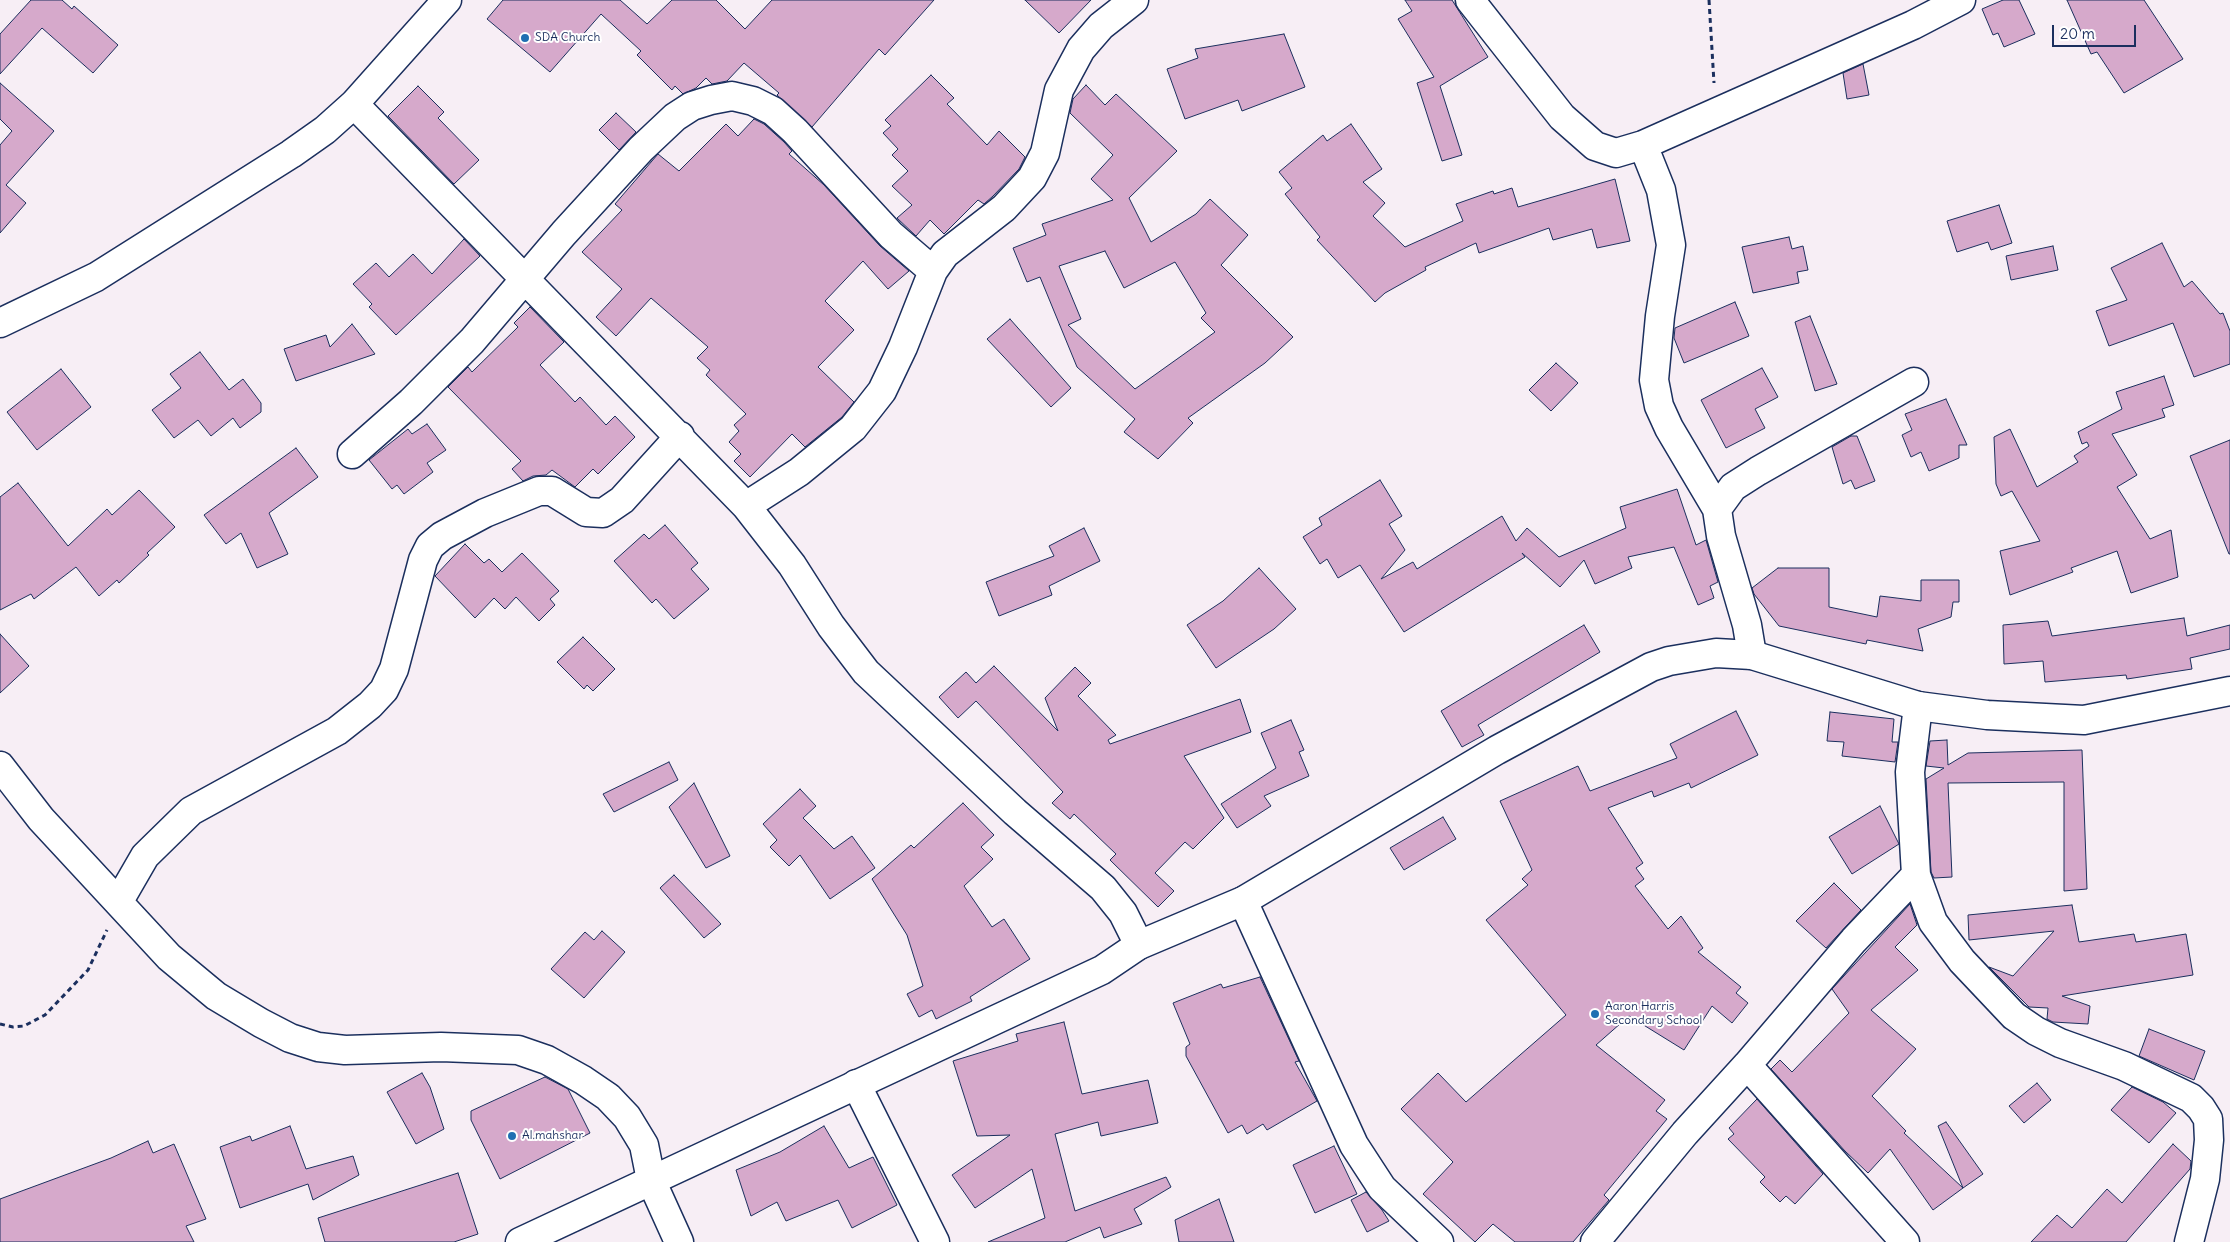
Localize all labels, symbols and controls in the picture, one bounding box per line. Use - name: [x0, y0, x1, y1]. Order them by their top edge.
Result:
- scale bar: [2055, 15, 2139, 47]
- text: 20 m: [2060, 24, 2095, 43]
- place label: SDA Church: [535, 31, 600, 45]
- marker: SDA Church: [519, 32, 531, 44]
- place label: Aaron Harris Secondary School: [1605, 1000, 1702, 1028]
- marker: Aaron Harris Secondary School: [1589, 1008, 1601, 1020]
- place label: Al.mahshar: [522, 1129, 583, 1143]
- marker: Al.mahshar: [506, 1130, 518, 1142]

